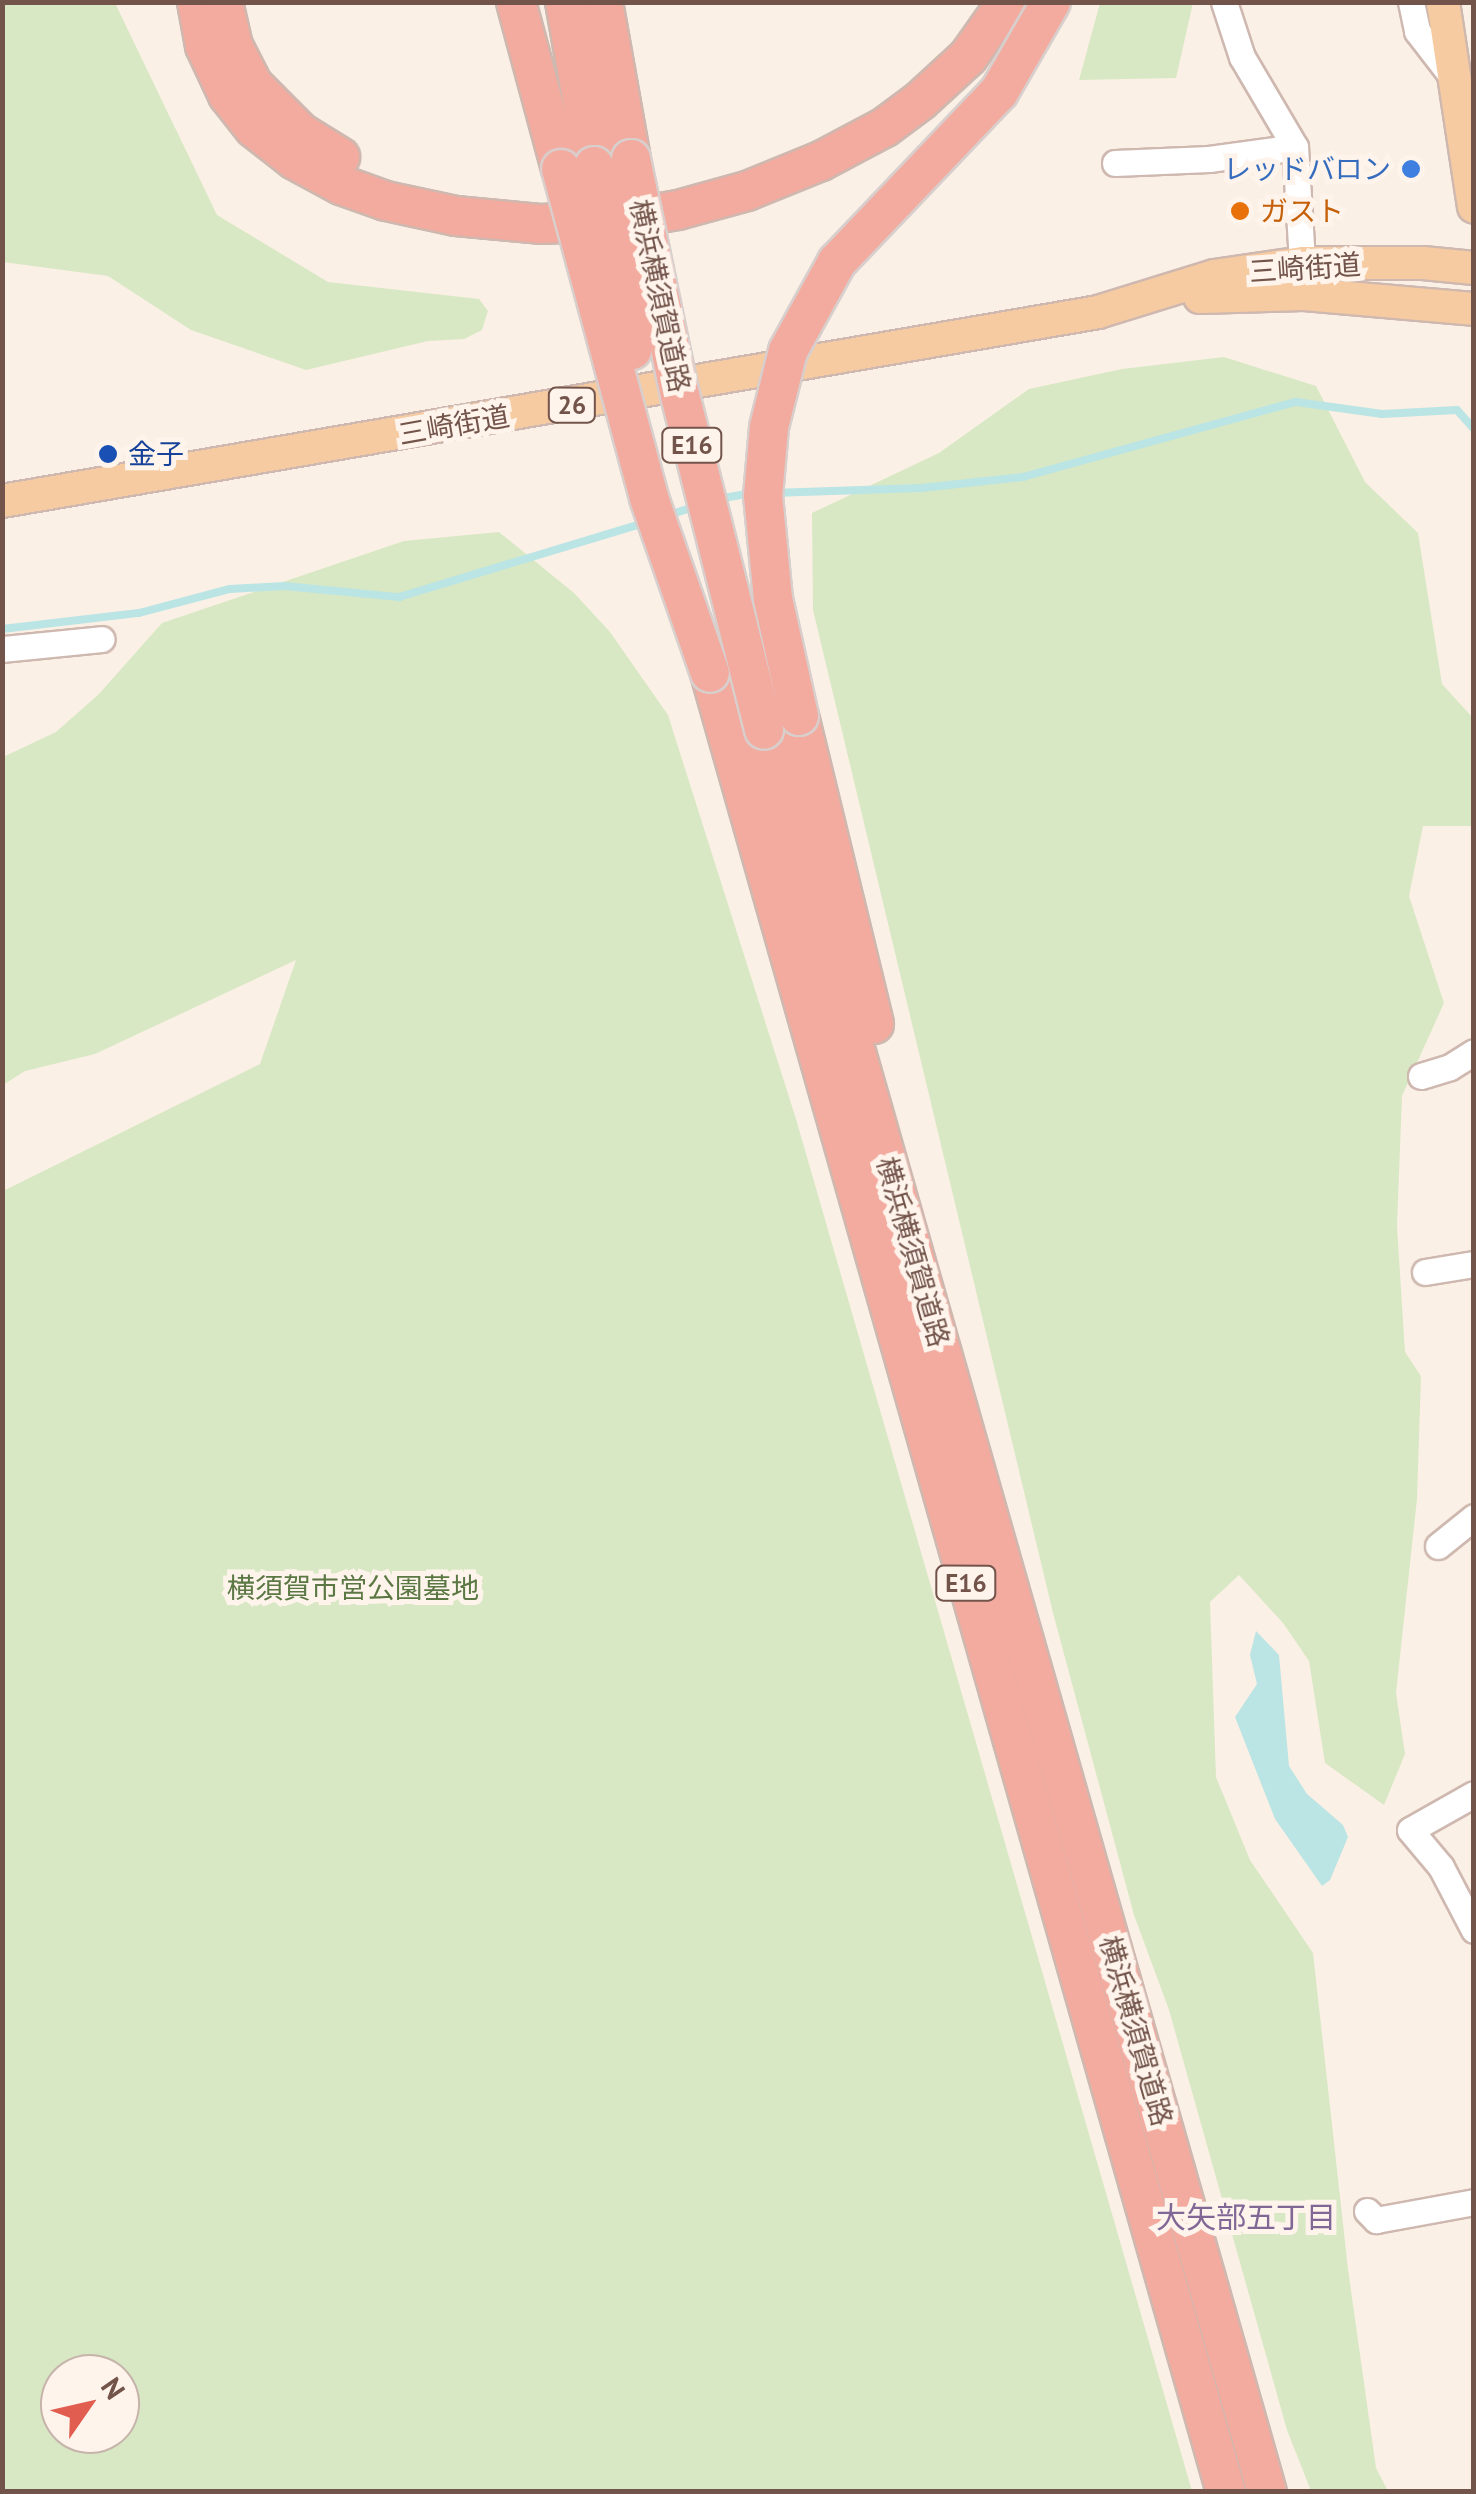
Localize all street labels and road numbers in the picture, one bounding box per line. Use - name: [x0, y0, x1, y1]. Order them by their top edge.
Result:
- street label: 横浜横須賀道路: [623, 197, 697, 395]
- street label: 三崎街道: [1248, 247, 1362, 289]
- road number: 26: [547, 385, 597, 425]
- street label: 三崎街道: [396, 399, 512, 451]
- road number: E16: [660, 425, 724, 465]
- street label: 横浜横須賀道路: [870, 1153, 956, 1351]
- road number: E16: [934, 1563, 998, 1603]
- street label: 横浜横須賀道路: [1093, 1932, 1179, 2130]

